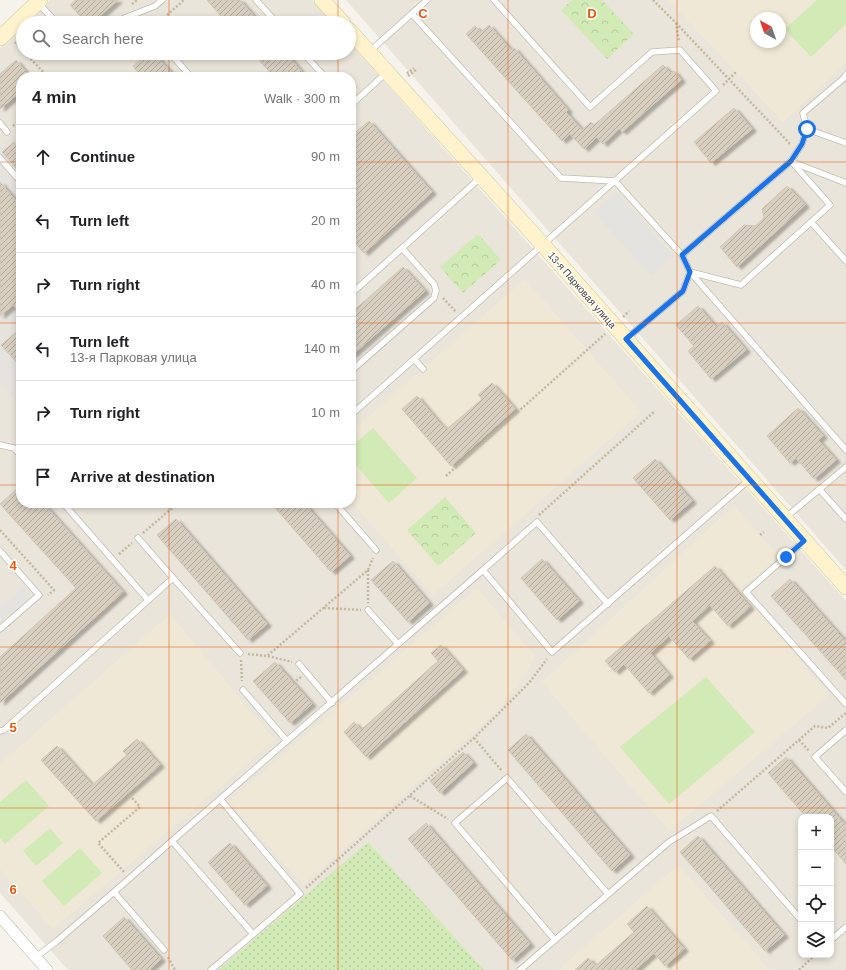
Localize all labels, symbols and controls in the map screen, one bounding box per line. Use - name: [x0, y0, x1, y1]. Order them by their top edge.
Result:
- text: C: [418, 6, 428, 21]
- text: D: [587, 6, 597, 21]
- north arrow: [750, 12, 786, 48]
- search box: [16, 16, 356, 60]
- icon: search: [30, 27, 52, 49]
- text: Search here: [62, 30, 144, 47]
- text: 4 min: [32, 88, 76, 107]
- text: Walk · 300 m: [264, 91, 340, 106]
- route start: [798, 120, 816, 138]
- icon: ahead: [32, 146, 54, 168]
- text: Continue: [70, 148, 135, 165]
- text: 90 m: [311, 149, 340, 164]
- icon: left: [32, 210, 54, 232]
- text: Turn left: [70, 212, 129, 229]
- text: 20 m: [311, 213, 340, 228]
- street label: 13-я Парковая улица: [546, 250, 618, 331]
- icon: right: [32, 274, 54, 296]
- text: Turn right: [70, 276, 140, 293]
- text: 40 m: [311, 277, 340, 292]
- text: Turn left: [70, 333, 129, 350]
- icon: left: [32, 338, 54, 360]
- text: 140 m: [304, 341, 340, 356]
- text: 13-я Парковая улица: [70, 350, 197, 365]
- icon: right: [32, 402, 54, 424]
- text: Turn right: [70, 404, 140, 421]
- text: 10 m: [311, 405, 340, 420]
- icon: arrive: [32, 466, 54, 488]
- text: Arrive at destination: [70, 468, 215, 485]
- route end: [777, 548, 795, 566]
- text: 4: [9, 558, 17, 573]
- text: 5: [9, 720, 17, 735]
- map controls: [798, 814, 834, 958]
- button: +: [798, 814, 834, 850]
- button: −: [798, 850, 834, 886]
- text: 6: [9, 882, 17, 897]
- button: locate: [798, 886, 834, 922]
- button: layers: [798, 922, 834, 958]

